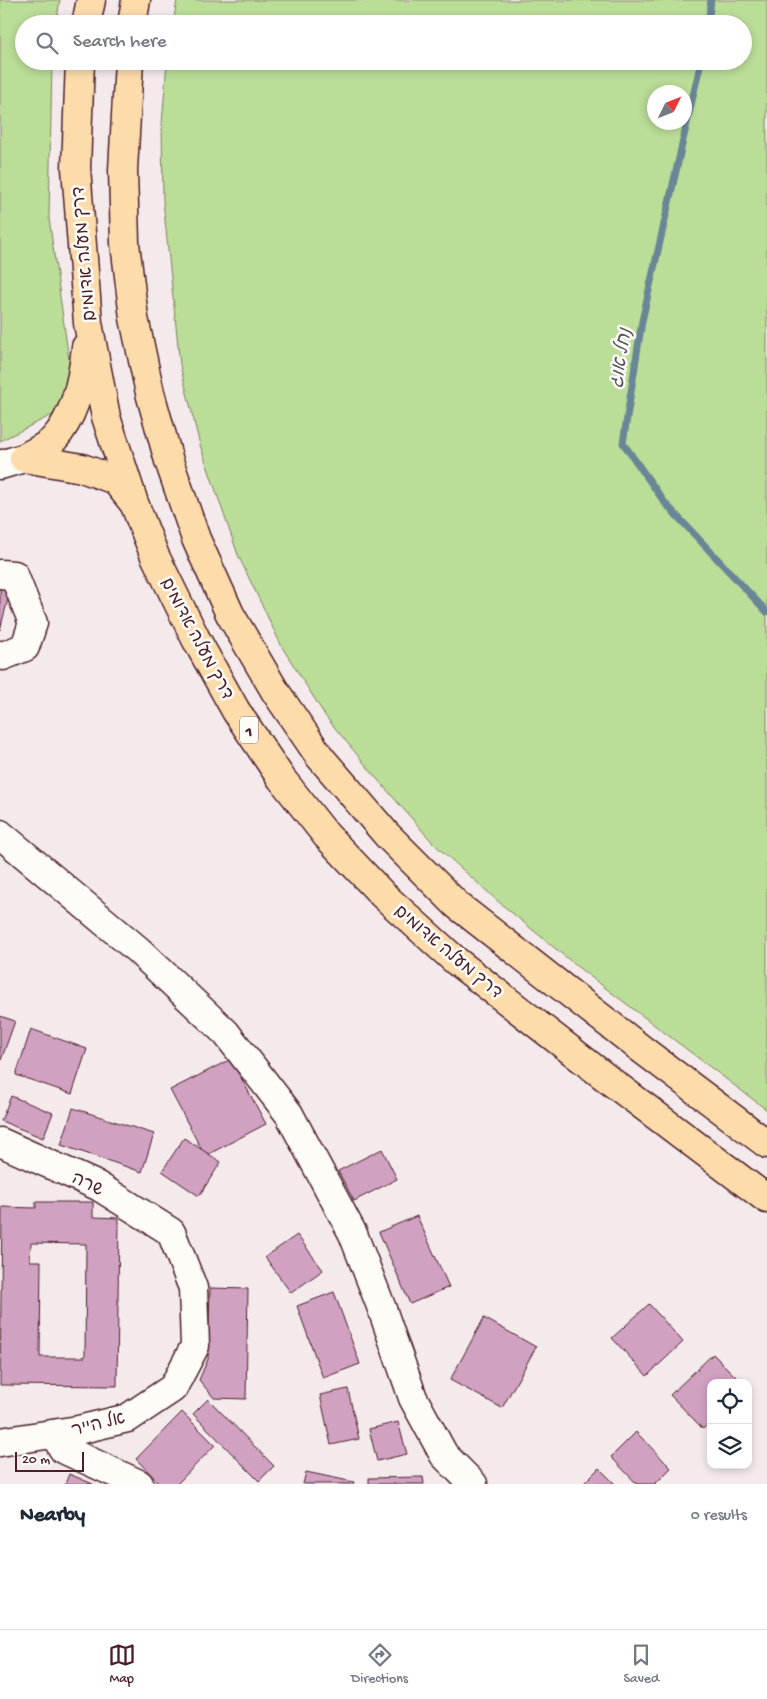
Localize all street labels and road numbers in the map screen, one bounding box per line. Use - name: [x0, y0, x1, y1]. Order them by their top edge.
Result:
- street label: דרך מעלה אדומים: [67, 186, 102, 322]
- street label: דרך מעלה אדומים: [155, 574, 239, 704]
- road number: 1: [240, 716, 258, 744]
- street label: דרך מעלה אדומים: [389, 900, 507, 1004]
- street label: שרה: [68, 1169, 106, 1202]
- street label: אל הייר: [69, 1407, 128, 1442]

